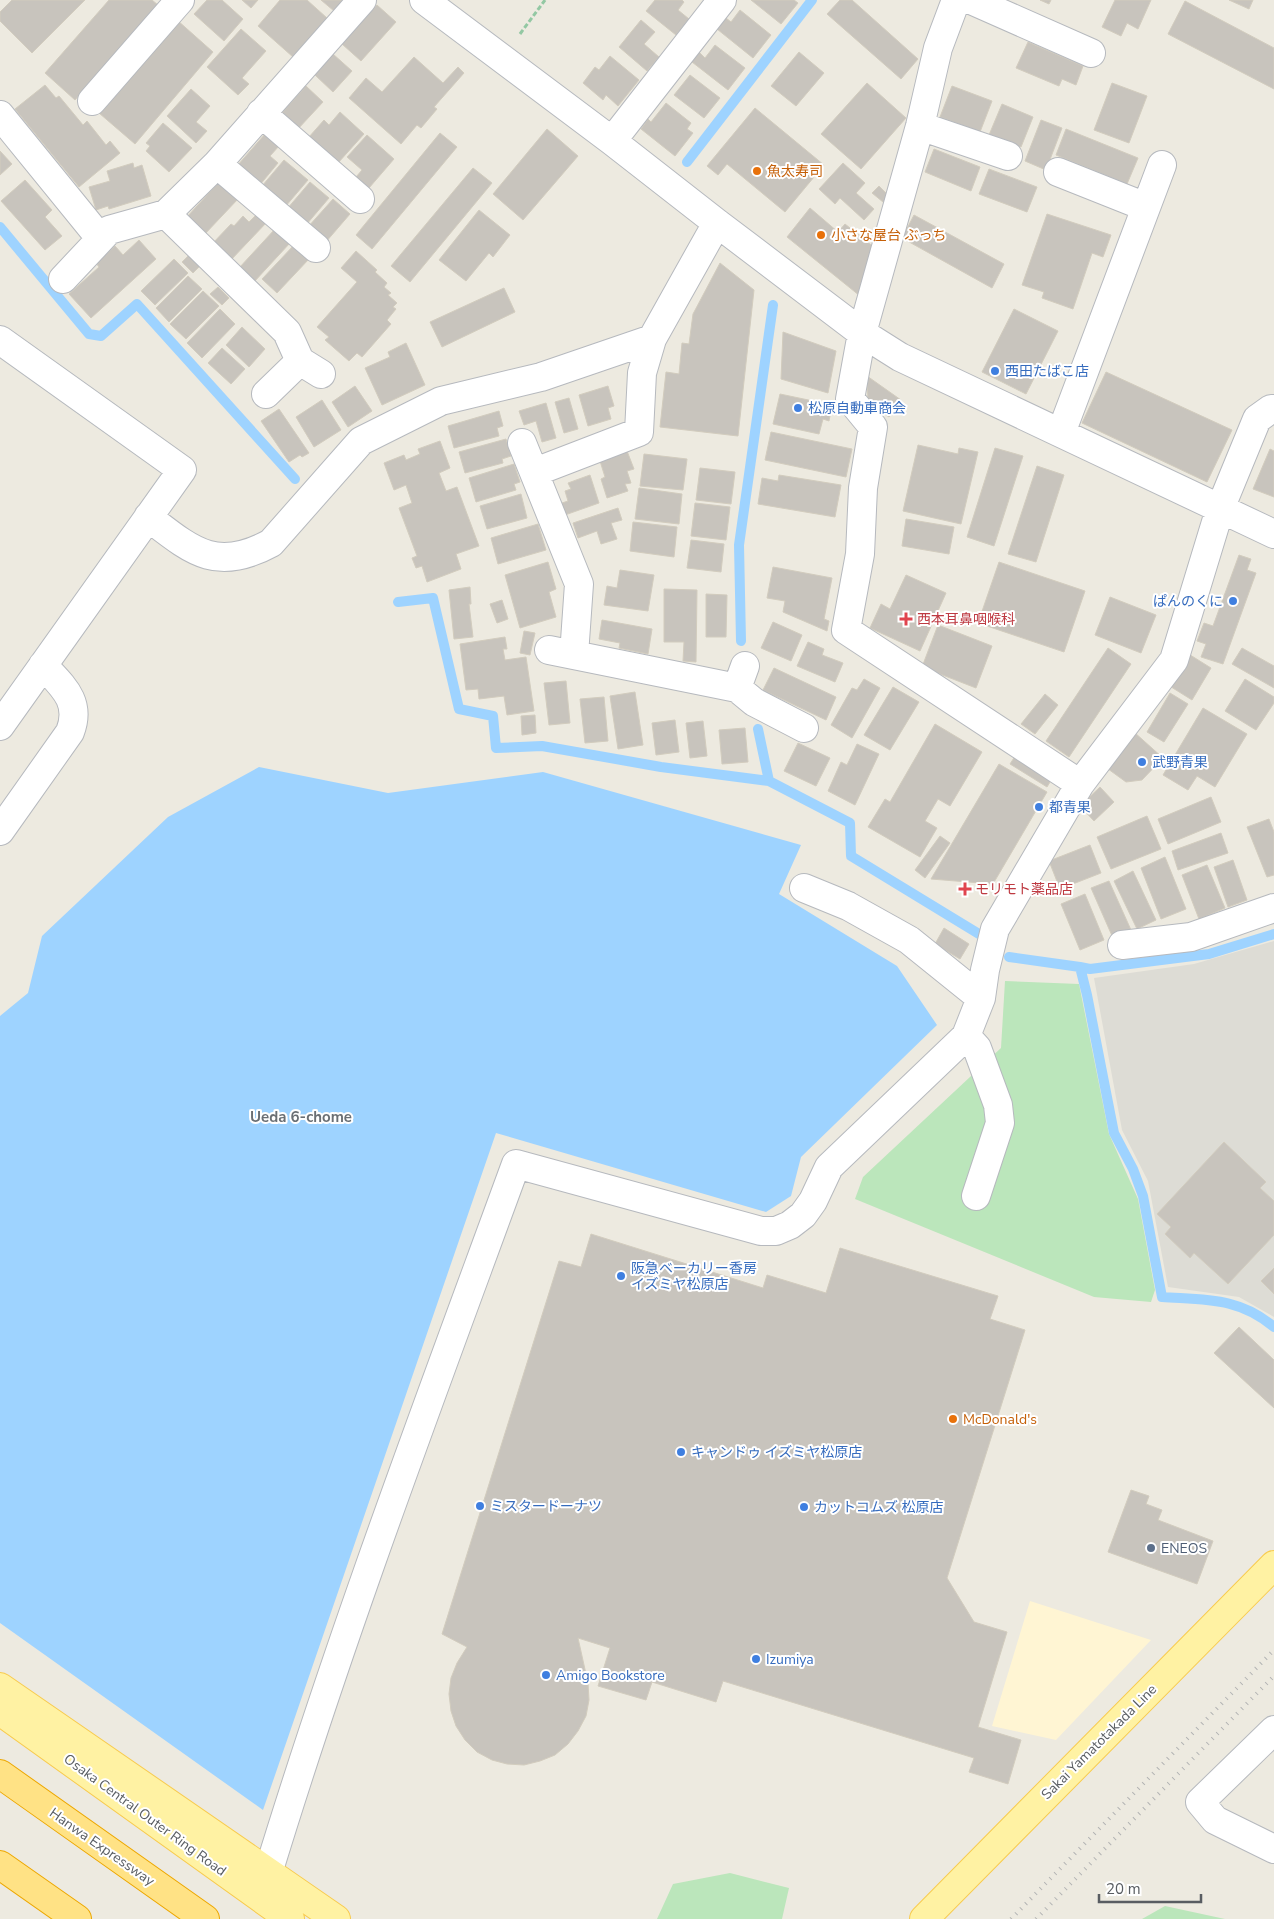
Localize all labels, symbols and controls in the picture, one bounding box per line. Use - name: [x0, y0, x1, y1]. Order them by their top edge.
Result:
- place label: 魚太寿司: [767, 162, 823, 181]
- marker: 魚太寿司: [751, 165, 763, 177]
- place label: 小さな屋台 ぶっち: [831, 226, 947, 245]
- marker: 小さな屋台 ぶっち: [815, 229, 827, 241]
- place label: 西田たばこ店: [1005, 362, 1089, 381]
- marker: 西田たばこ店: [989, 365, 1001, 377]
- place label: 松原自動車商会: [808, 399, 906, 418]
- marker: 松原自動車商会: [792, 402, 804, 414]
- place label: ぱんのくに: [1153, 592, 1223, 611]
- marker: ぱんのくに: [1227, 595, 1239, 607]
- place label: 西本耳鼻咽喉科: [917, 610, 1015, 629]
- marker: 西本耳鼻咽喉科: [899, 612, 913, 626]
- place label: 武野青果: [1152, 753, 1208, 772]
- marker: 武野青果: [1136, 756, 1148, 768]
- place label: 都青果: [1049, 798, 1091, 817]
- marker: 都青果: [1033, 801, 1045, 813]
- place label: モリモト薬品店: [975, 880, 1073, 899]
- marker: モリモト薬品店: [959, 883, 971, 895]
- district label: Ueda 6-chome: [250, 1107, 352, 1127]
- place label: 阪急ベーカリー香房 イズミヤ松原店: [631, 1259, 757, 1294]
- marker: 阪急ベーカリー香房 イズミヤ松原店: [615, 1270, 627, 1282]
- place label: McDonald's: [963, 1410, 1037, 1429]
- marker: McDonald's: [947, 1413, 959, 1425]
- place label: キャンドゥ イズミヤ松原店: [691, 1443, 862, 1462]
- marker: キャンドゥ イズミヤ松原店: [675, 1446, 687, 1458]
- place label: ミスタードーナツ: [490, 1497, 602, 1516]
- place label: カットコムズ 松原店: [814, 1498, 944, 1517]
- marker: ミスタードーナツ: [474, 1500, 486, 1512]
- marker: カットコムズ 松原店: [798, 1501, 810, 1513]
- place label: ENEOS: [1161, 1539, 1207, 1558]
- marker: ENEOS: [1145, 1542, 1157, 1554]
- place label: Izumiya: [766, 1650, 814, 1669]
- marker: Izumiya: [750, 1653, 762, 1665]
- place label: Amigo Bookstore: [556, 1666, 665, 1685]
- marker: Amigo Bookstore: [540, 1669, 552, 1681]
- street label: Sakai Yamatotakada Line: [1037, 1680, 1161, 1804]
- street label: Osaka Central Outer Ring Road: [60, 1750, 230, 1880]
- street label: Hanwa Expressway: [46, 1804, 159, 1891]
- scale bar: [1099, 1872, 1202, 1904]
- text: 20 m: [1106, 1879, 1141, 1899]

